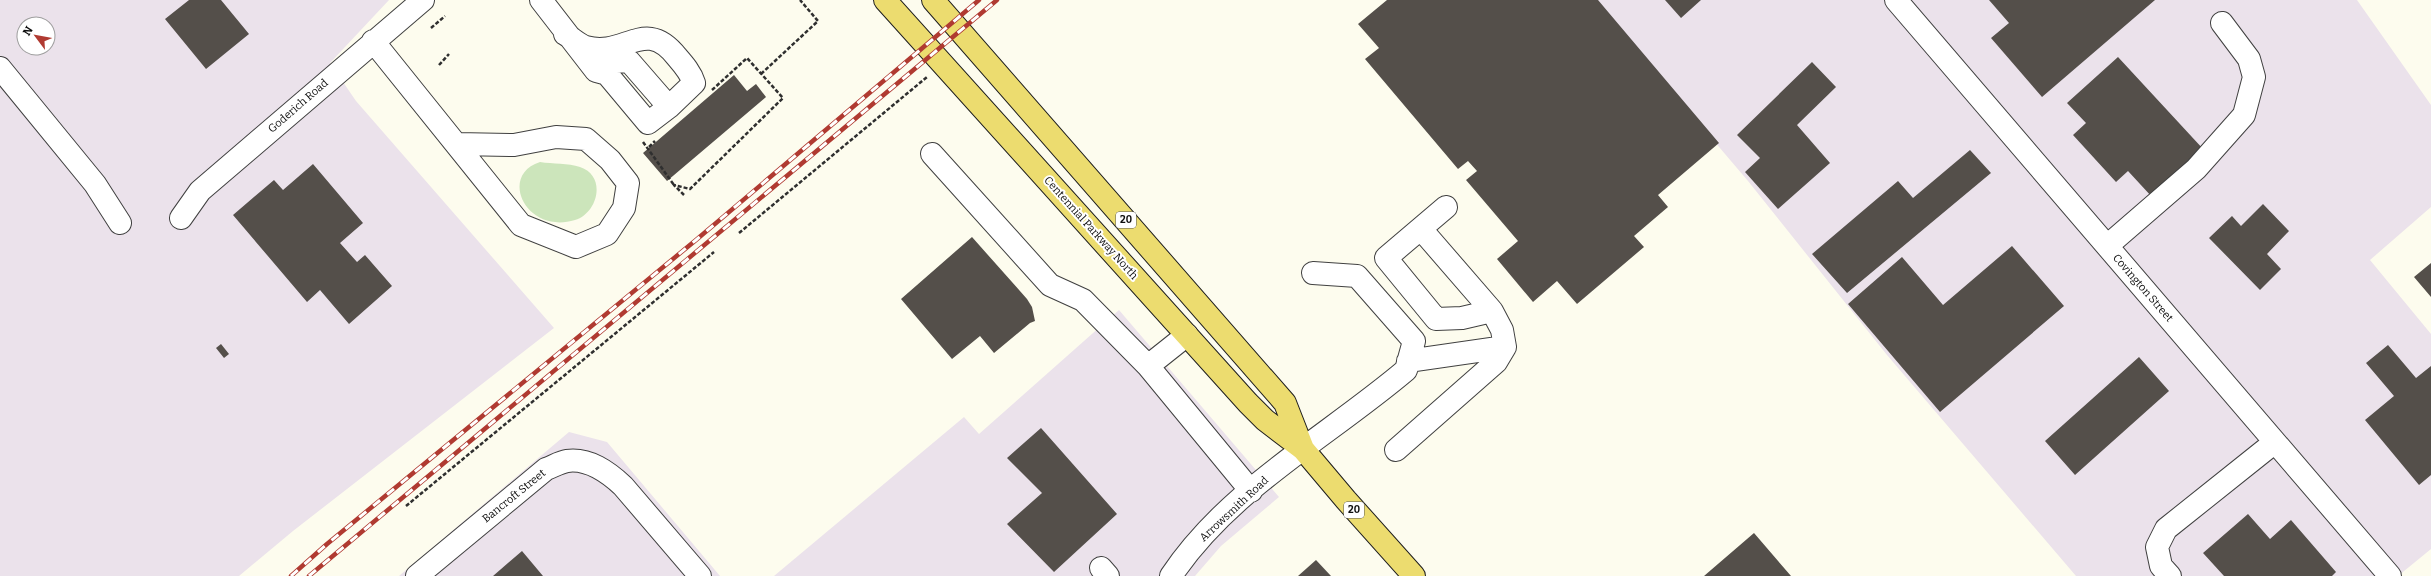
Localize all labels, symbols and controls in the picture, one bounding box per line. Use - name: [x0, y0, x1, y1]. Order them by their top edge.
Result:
- north arrow: [16, 16, 56, 56]
- text: N: [20, 23, 36, 38]
- street label: Goderich Road: [265, 76, 331, 136]
- street label: Centennial Parkway North: [1041, 174, 1141, 282]
- road number: 20: [1116, 212, 1136, 228]
- street label: Covington Street: [2110, 252, 2176, 324]
- street label: Bancroft Street: [480, 467, 548, 525]
- street label: Arrowsmith Road: [1197, 473, 1271, 544]
- road number: 20: [1344, 502, 1364, 518]

